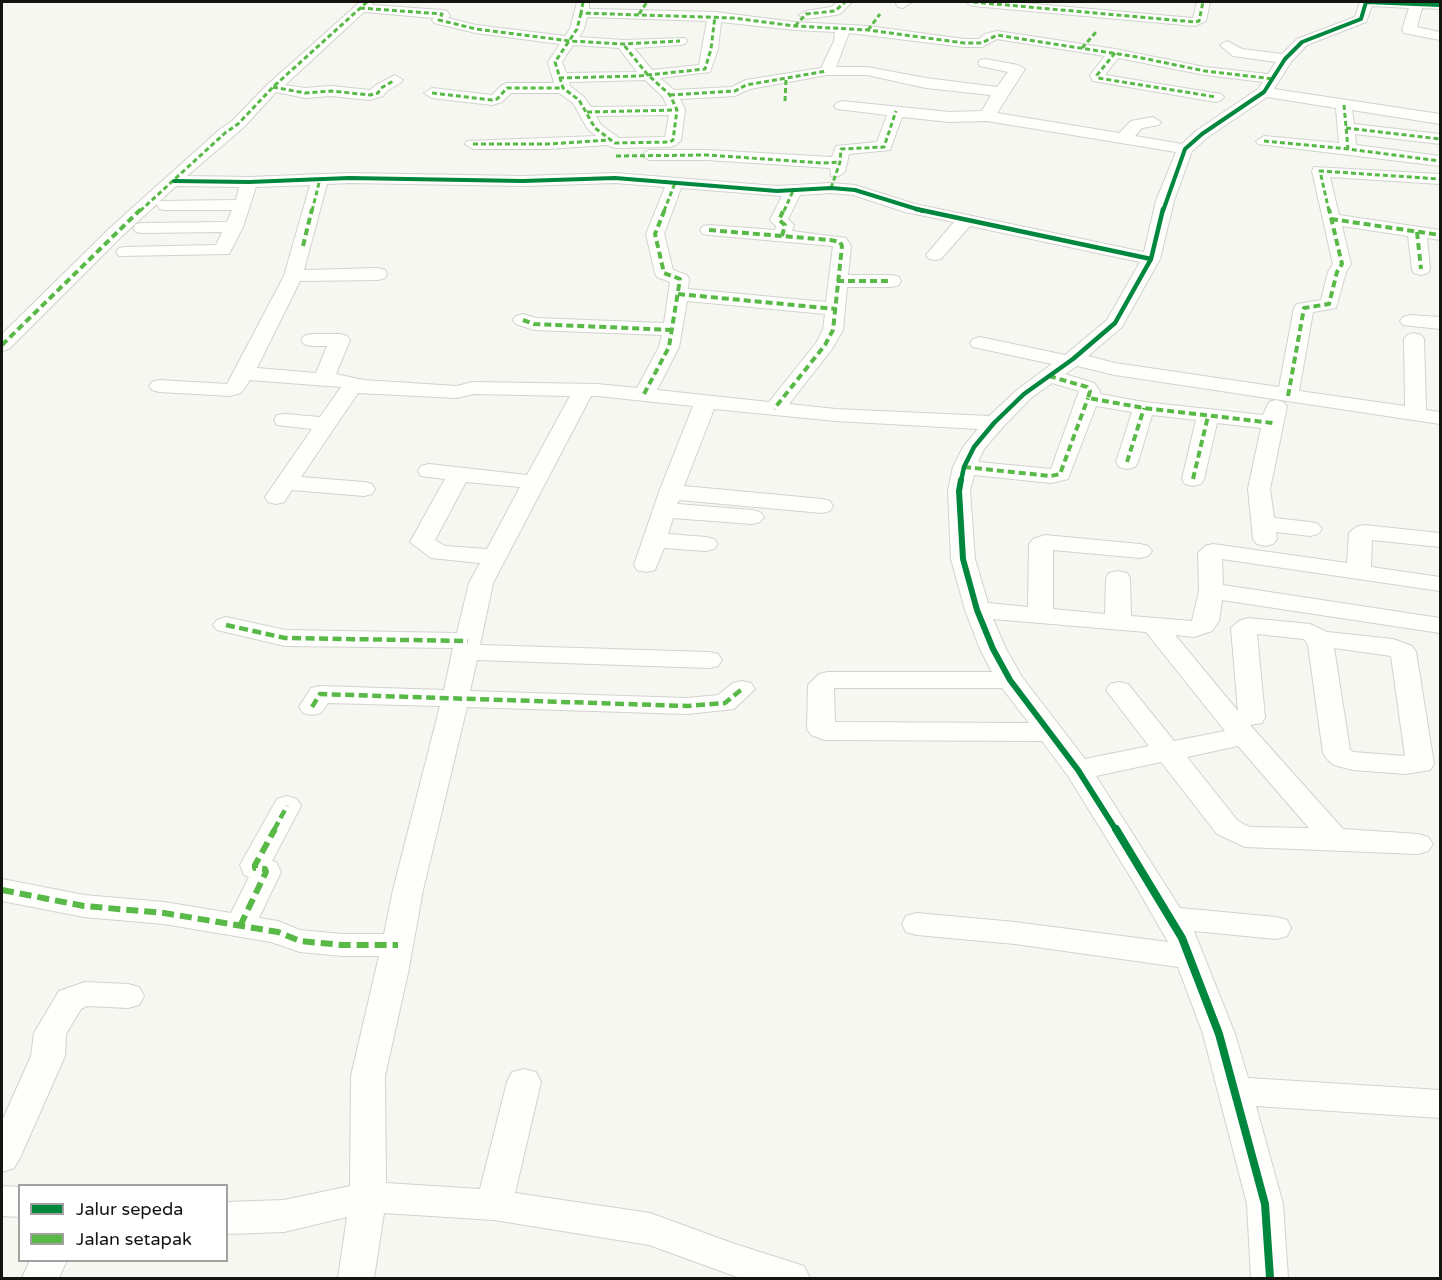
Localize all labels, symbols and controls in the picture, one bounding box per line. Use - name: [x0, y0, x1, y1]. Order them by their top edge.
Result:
- legend: [18, 1184, 228, 1262]
- text: Jalur sepeda: [76, 1198, 183, 1220]
- text: Jalan setapak: [76, 1228, 192, 1250]

